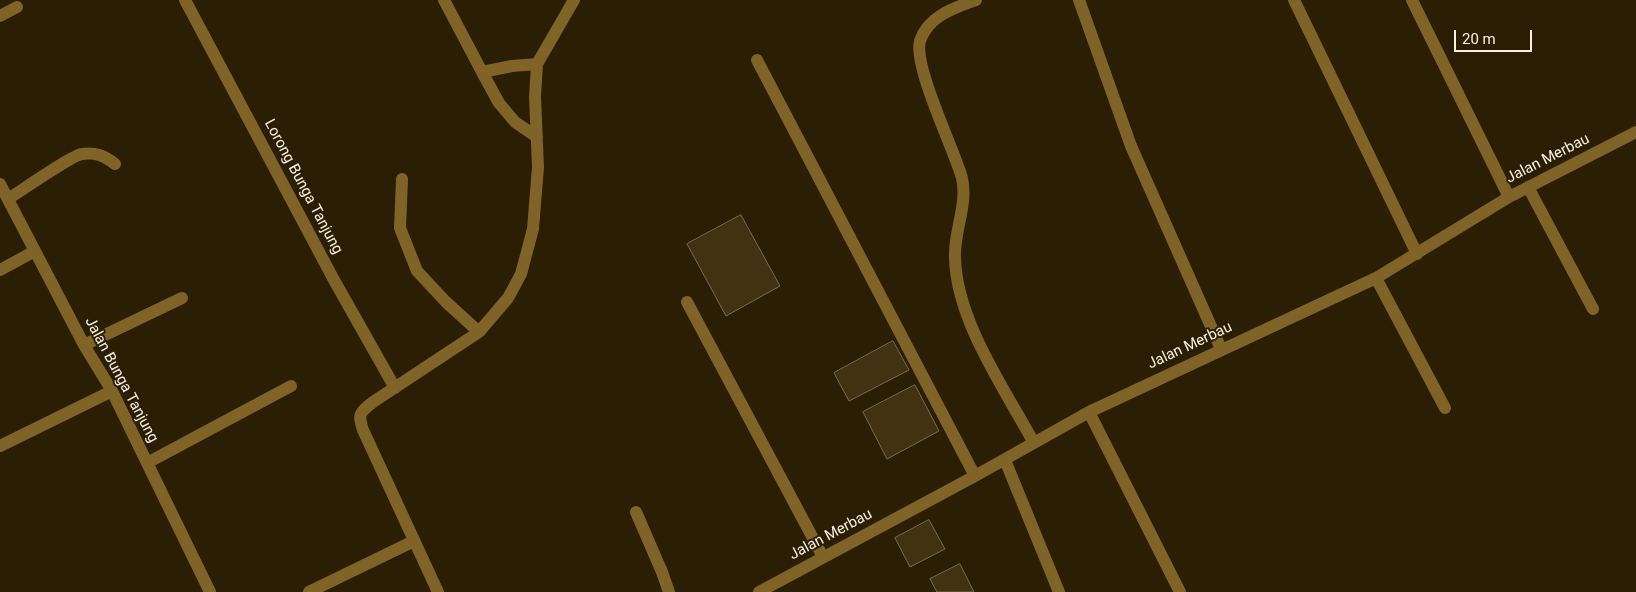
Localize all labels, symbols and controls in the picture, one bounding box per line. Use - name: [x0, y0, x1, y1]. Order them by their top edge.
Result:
- scale bar: [1456, 20, 1534, 52]
- text: 20 m: [1462, 30, 1496, 48]
- street label: Lorong Bunga Tanjung: [260, 117, 346, 257]
- street label: Jalan Merbau: [1503, 130, 1593, 188]
- street label: Jalan Bunga Tanjung: [80, 314, 162, 446]
- street label: Jalan Merbau: [1145, 319, 1235, 373]
- street label: Jalan Merbau: [786, 506, 876, 564]

